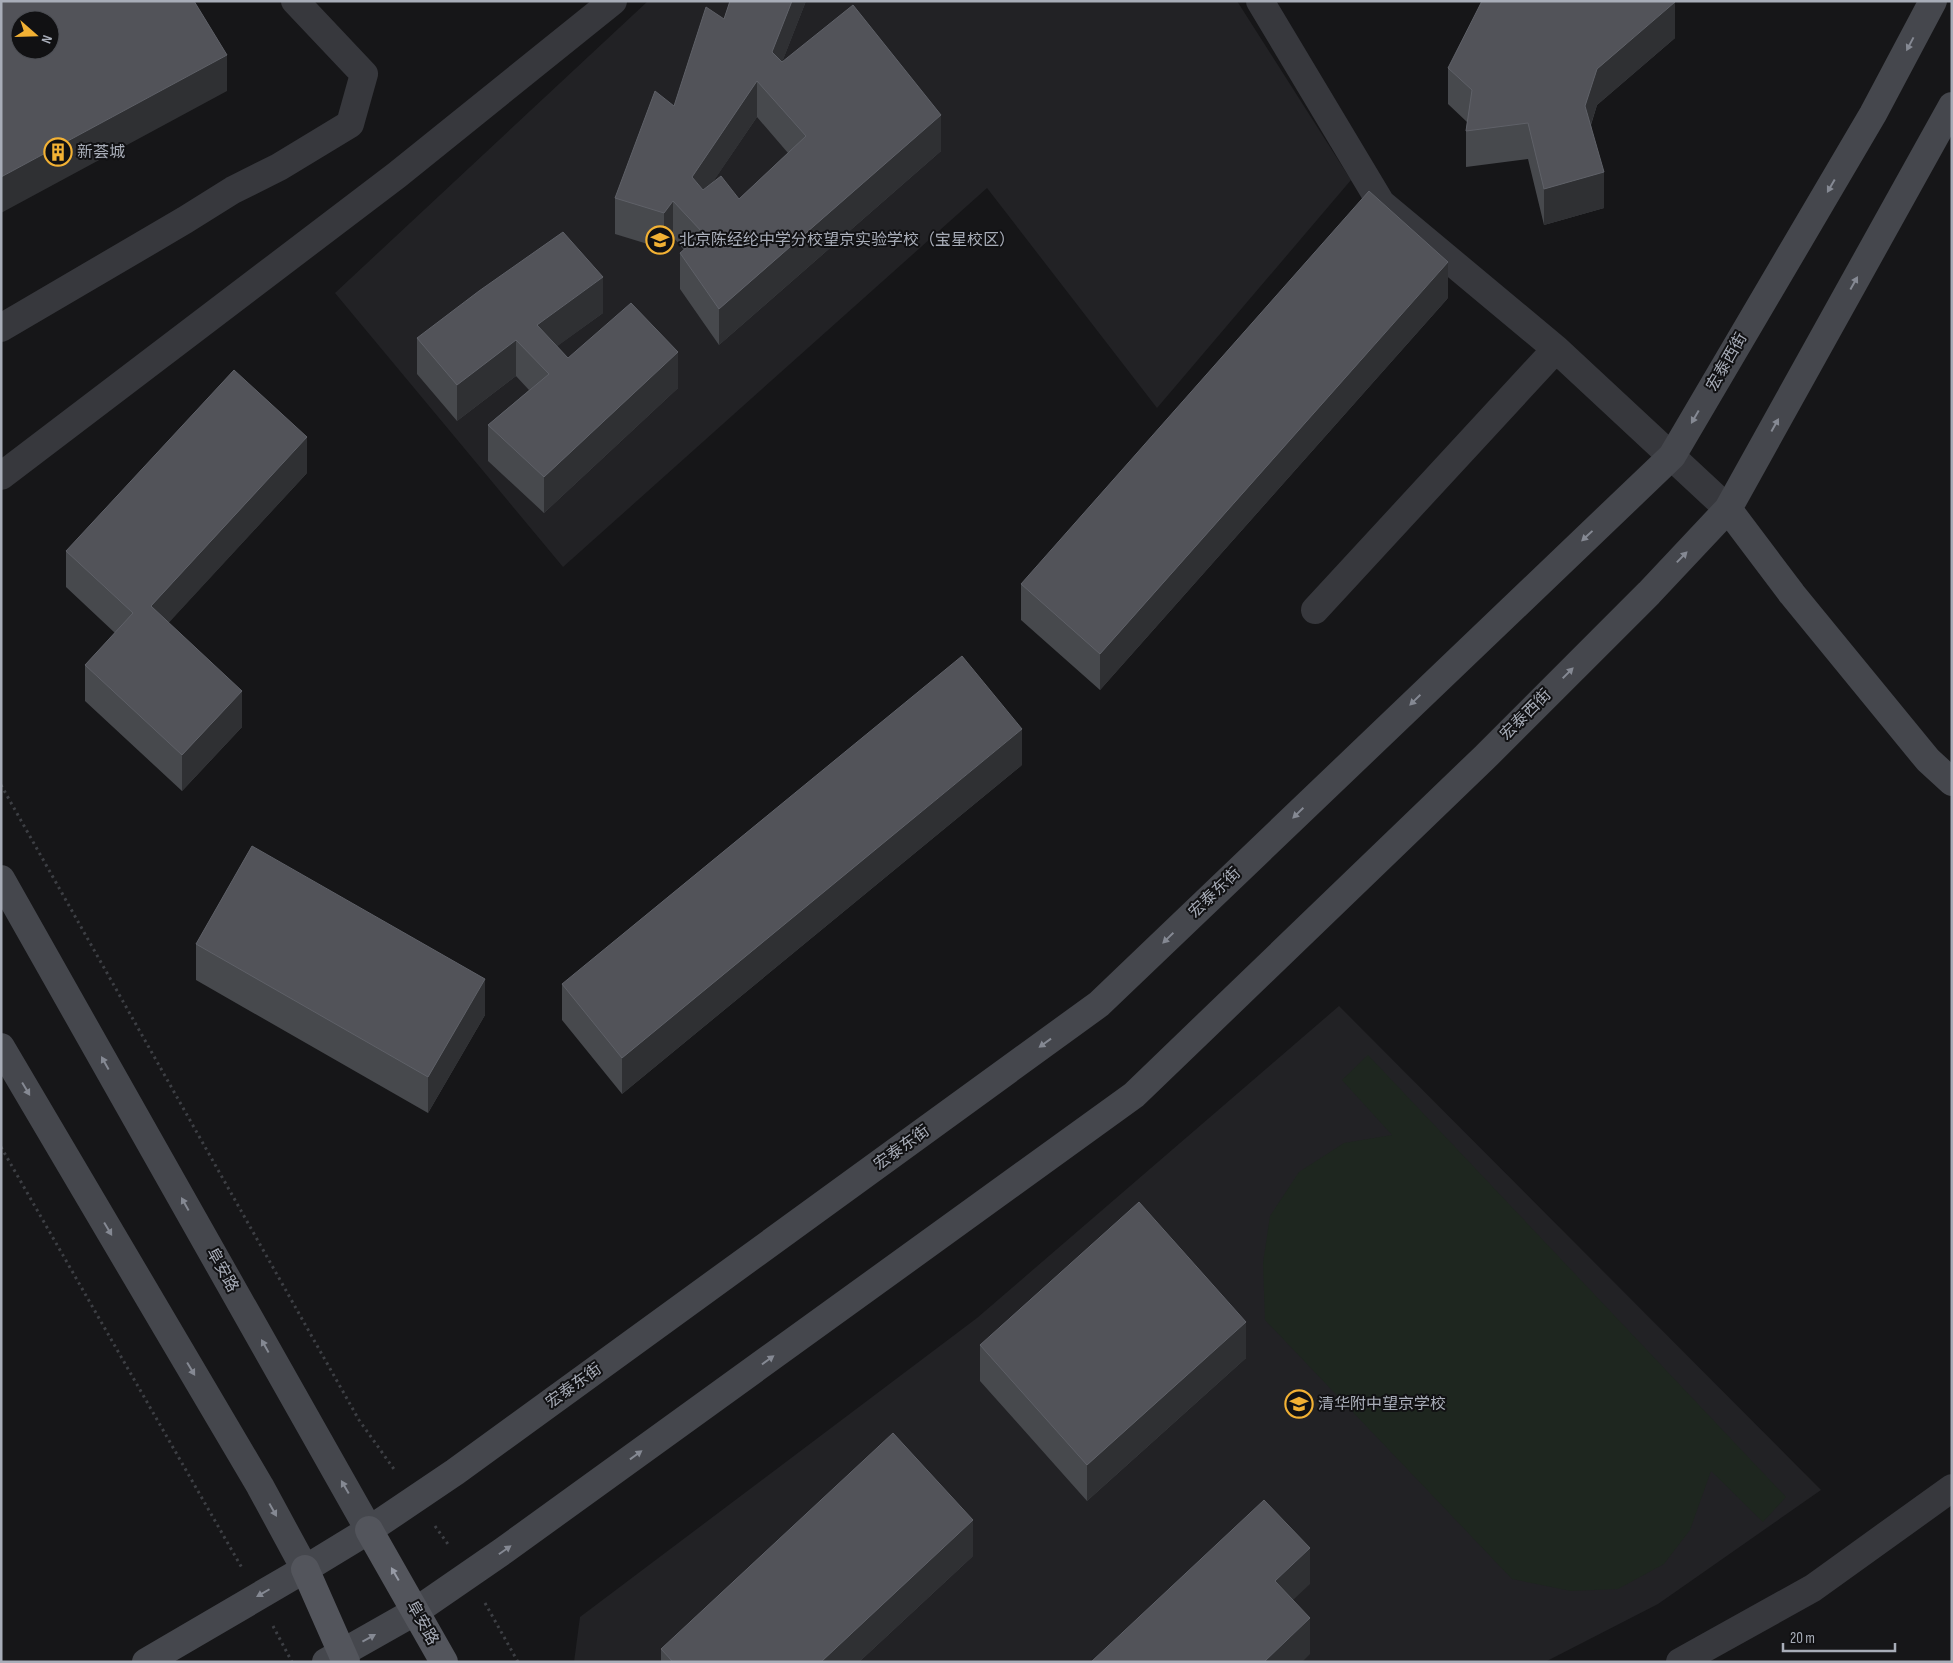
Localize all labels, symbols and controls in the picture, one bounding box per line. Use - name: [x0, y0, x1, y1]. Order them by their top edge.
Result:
- north arrow: [10, 10, 60, 60]
- text: N: [37, 33, 56, 46]
- one-way arrow: [1906, 37, 1914, 52]
- building icon: 新荟城: [43, 137, 73, 167]
- place label: 新荟城: [77, 143, 125, 162]
- one-way arrow: [1826, 180, 1835, 193]
- school or university icon: 北京陈经纶中学分校望京实验学校（宝星校区）: [645, 225, 675, 255]
- place label: 北京陈经纶中学分校望京实验学校（宝星校区）: [679, 231, 1015, 250]
- one-way arrow: [1850, 276, 1858, 291]
- street label: 宏泰西街: [1703, 330, 1751, 394]
- one-way arrow: [1691, 410, 1700, 423]
- one-way arrow: [1771, 418, 1779, 433]
- one-way arrow: [1582, 530, 1594, 542]
- one-way arrow: [1676, 552, 1688, 564]
- one-way arrow: [1562, 667, 1574, 679]
- street label: 宏泰西街: [1497, 686, 1555, 744]
- one-way arrow: [1409, 694, 1421, 706]
- one-way arrow: [1292, 807, 1304, 819]
- street label: 宏泰东街: [1185, 864, 1245, 922]
- one-way arrow: [1162, 932, 1174, 944]
- one-way arrow: [1039, 1038, 1052, 1049]
- one-way arrow: [101, 1056, 110, 1069]
- one-way arrow: [22, 1082, 30, 1097]
- street label: 宏泰东街: [871, 1122, 933, 1174]
- one-way arrow: [181, 1197, 189, 1212]
- one-way arrow: [104, 1223, 113, 1236]
- street label: 阜安路: [202, 1244, 242, 1296]
- one-way arrow: [261, 1338, 269, 1353]
- one-way arrow: [761, 1354, 774, 1365]
- street label: 宏泰东街: [543, 1360, 605, 1412]
- one-way arrow: [187, 1362, 195, 1377]
- school or university icon: 清华附中望京学校: [1284, 1389, 1314, 1419]
- place label: 清华附中望京学校: [1318, 1395, 1446, 1414]
- one-way arrow: [630, 1450, 643, 1460]
- one-way arrow: [341, 1480, 349, 1495]
- one-way arrow: [268, 1503, 277, 1516]
- one-way arrow: [498, 1545, 512, 1555]
- one-way arrow: [390, 1567, 399, 1580]
- one-way arrow: [256, 1589, 269, 1598]
- street label: 阜安路: [402, 1597, 442, 1649]
- scale bar: [1783, 1620, 1896, 1652]
- text: 20 m: [1790, 1629, 1815, 1648]
- one-way arrow: [362, 1634, 375, 1643]

